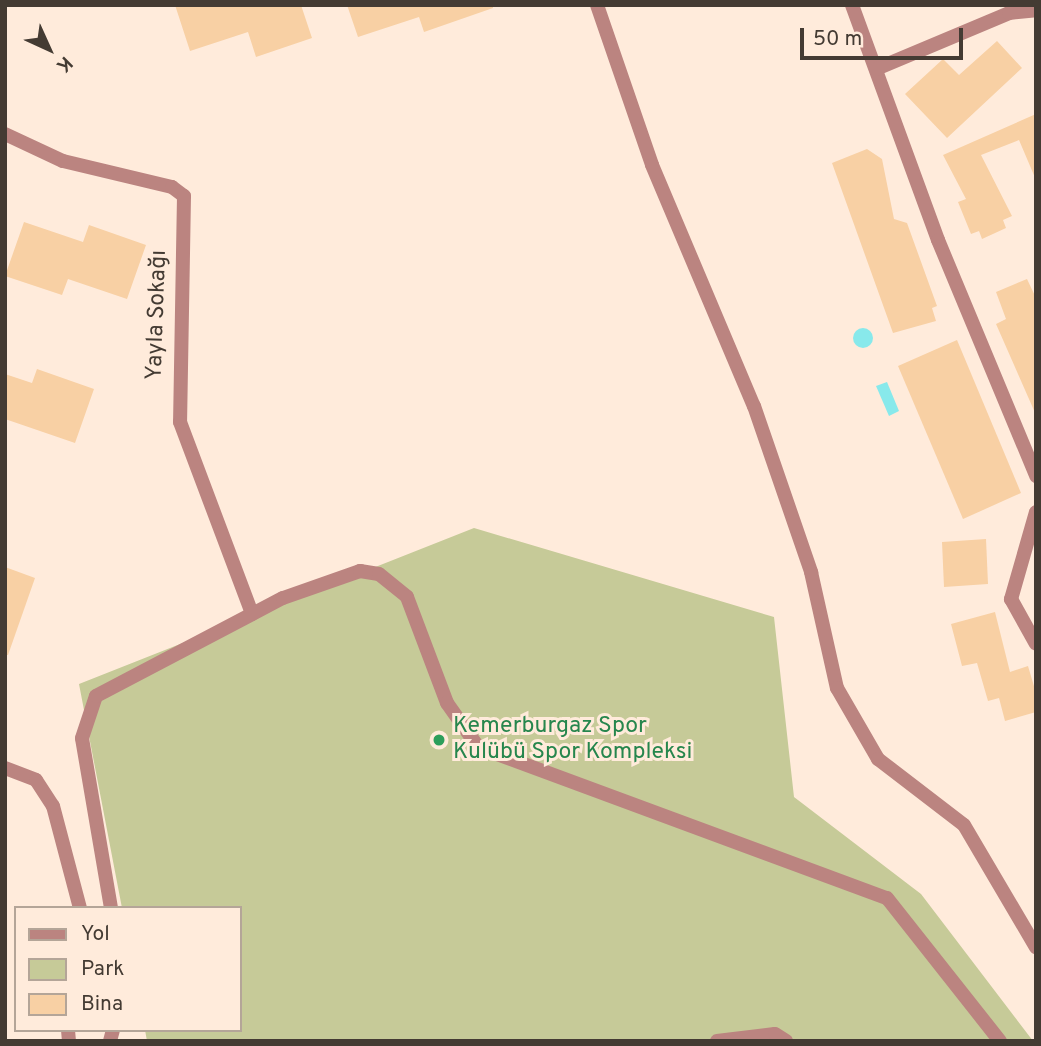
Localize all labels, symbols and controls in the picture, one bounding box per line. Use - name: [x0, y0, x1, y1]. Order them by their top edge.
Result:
- north arrow: [14, 14, 84, 84]
- scale bar: [803, 14, 966, 58]
- text: 50 m: [813, 26, 862, 53]
- text: K: [51, 51, 77, 77]
- street label: Yayla Sokağı: [142, 250, 174, 380]
- place label: Kemerburgaz Spor Kulübü Spor Kompleksi: [453, 713, 692, 767]
- marker: Kemerburgaz Spor Kulübü Spor Kompleksi: [431, 732, 447, 748]
- legend: [14, 906, 242, 1032]
- text: Yol: [81, 921, 110, 948]
- text: Park: [81, 956, 124, 983]
- text: Bina: [81, 991, 123, 1018]

